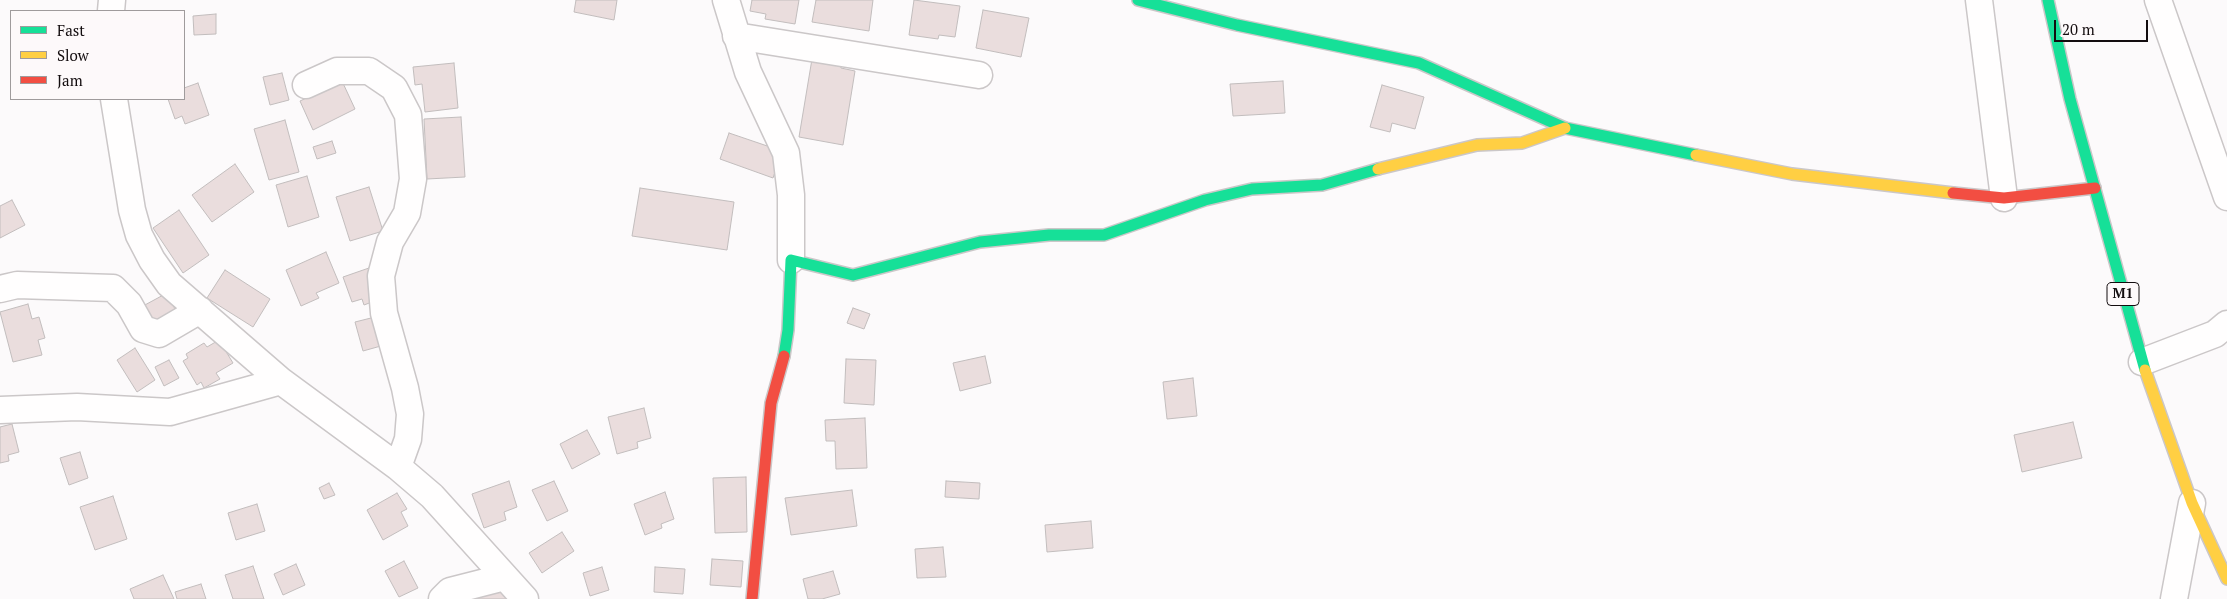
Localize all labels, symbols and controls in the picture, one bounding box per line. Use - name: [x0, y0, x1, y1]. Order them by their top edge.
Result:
- legend: [10, 10, 185, 100]
- scale bar: [2057, 10, 2151, 42]
- text: 20 m: [2062, 19, 2095, 39]
- text: Fast: [57, 20, 85, 40]
- text: Slow: [57, 45, 89, 65]
- text: Jam: [57, 70, 83, 90]
- road number: M1: [2107, 282, 2139, 306]

